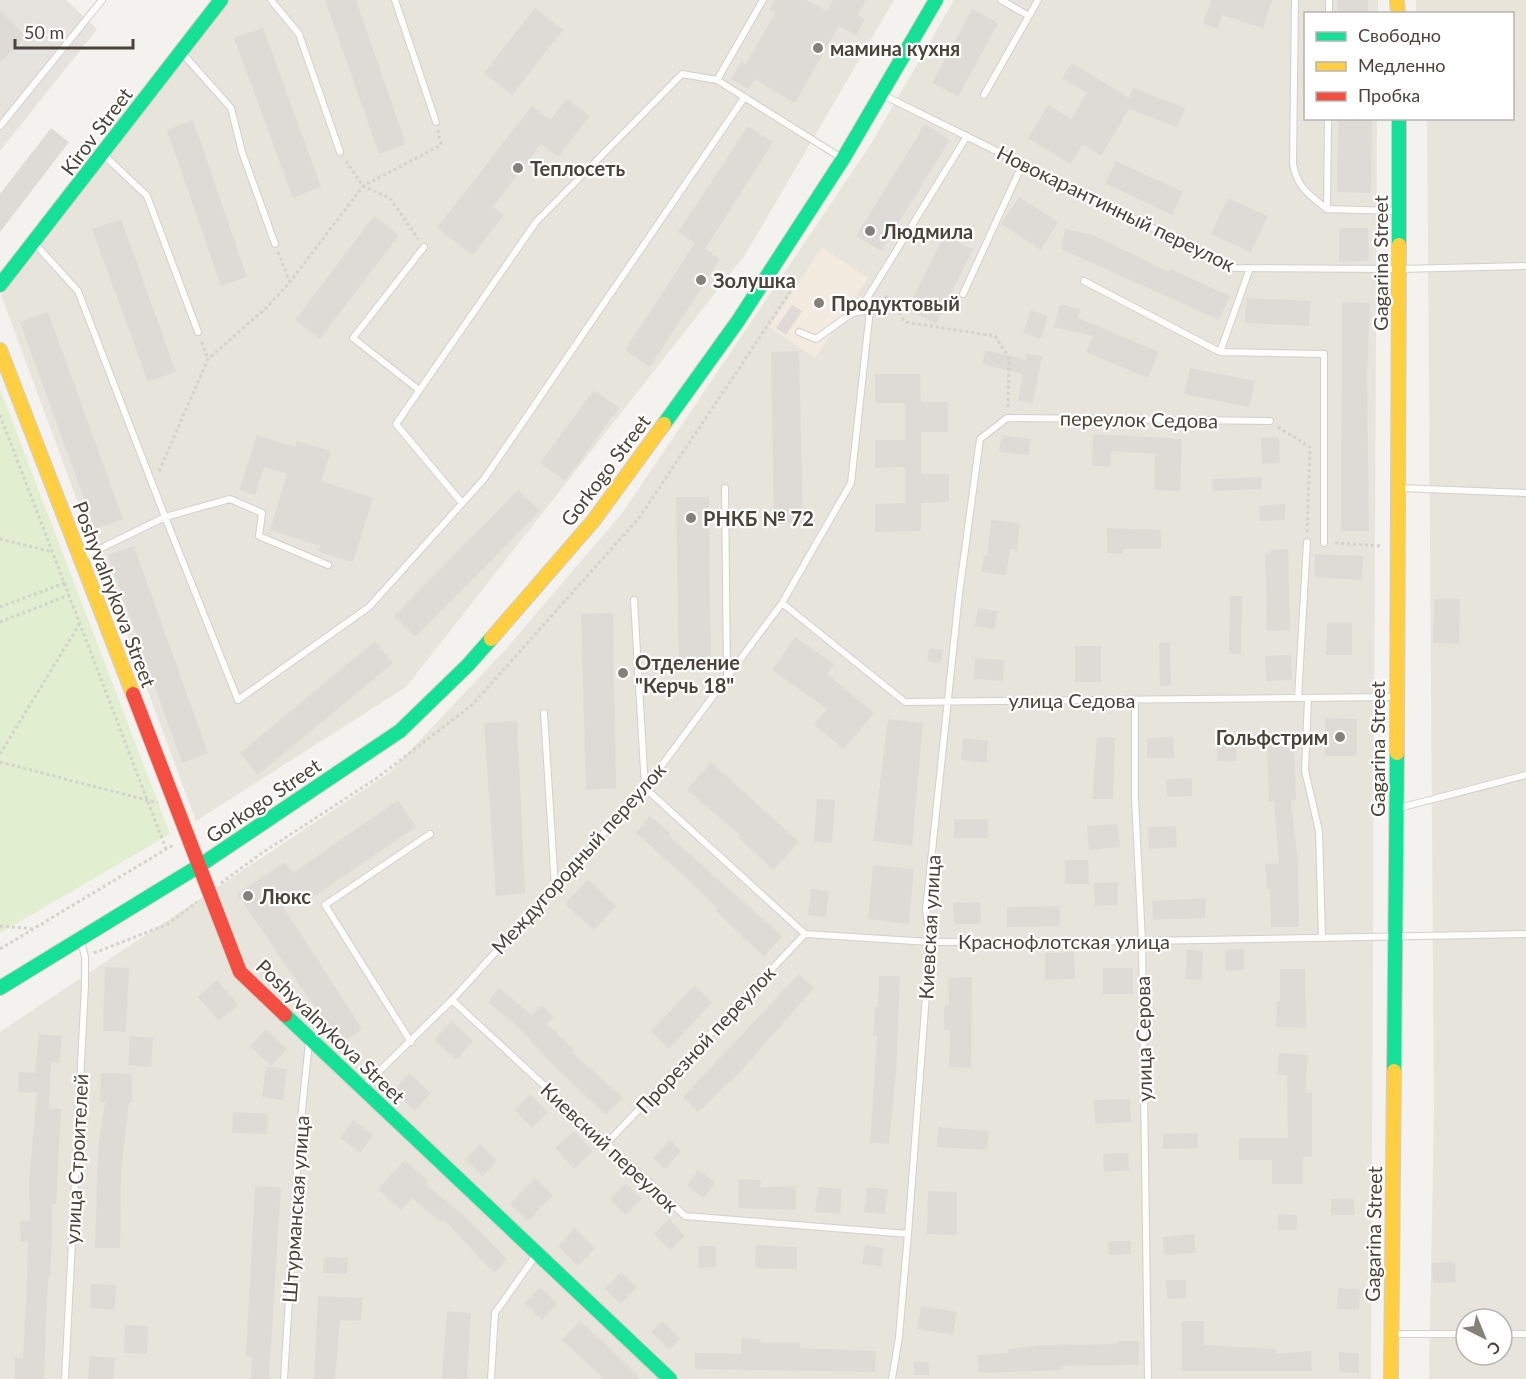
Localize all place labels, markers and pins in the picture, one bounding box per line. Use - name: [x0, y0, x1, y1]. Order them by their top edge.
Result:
- place label: мамина кухня: [830, 36, 960, 60]
- marker: мамина кухня: [811, 41, 825, 55]
- place label: Теплосеть: [530, 156, 625, 180]
- marker: Теплосеть: [511, 161, 525, 175]
- place label: Людмила: [881, 219, 973, 243]
- marker: Людмила: [863, 224, 877, 238]
- place label: Золушка: [713, 268, 796, 292]
- marker: Золушка: [694, 273, 708, 287]
- place label: Продуктовый: [831, 291, 960, 315]
- marker: Продуктовый: [812, 296, 826, 310]
- place label: РНКБ № 72: [703, 506, 814, 530]
- marker: РНКБ № 72: [684, 511, 698, 525]
- place label: Отделение "Керчь 18": [635, 650, 740, 697]
- marker: Отделение "Керчь 18": [616, 666, 630, 680]
- place label: Гольфстрим: [1216, 725, 1328, 749]
- marker: Гольфстрим: [1333, 730, 1347, 744]
- place label: Люкс: [259, 884, 311, 908]
- marker: Люкс: [241, 889, 255, 903]

